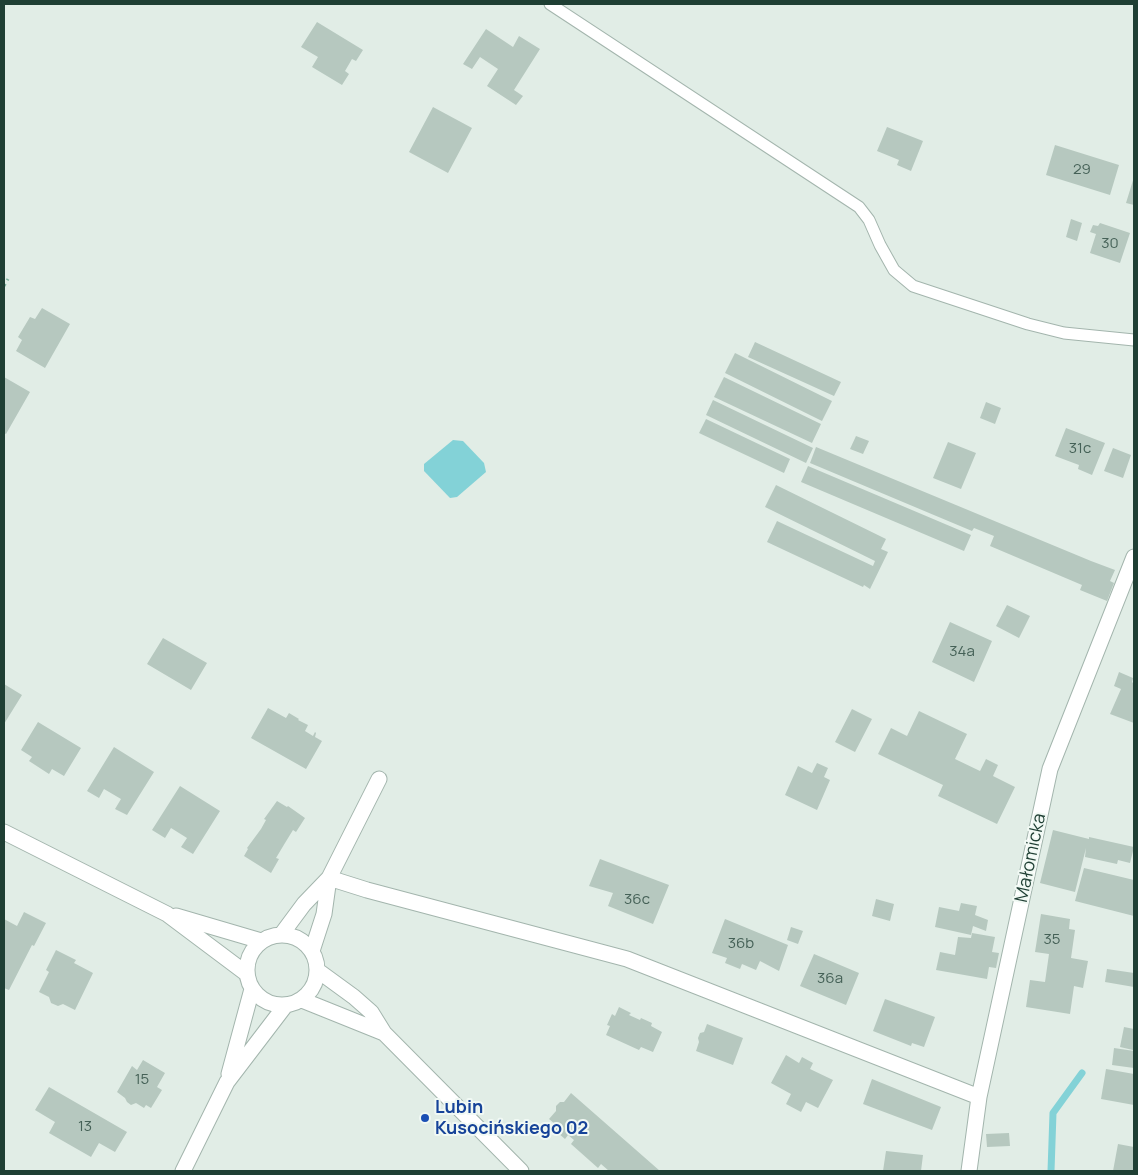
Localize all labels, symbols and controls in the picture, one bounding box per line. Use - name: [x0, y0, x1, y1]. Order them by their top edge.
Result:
- house number: 29: [1073, 161, 1091, 179]
- house number: 30: [1101, 235, 1119, 253]
- house number: 31c: [1069, 440, 1091, 458]
- house number: 34a: [949, 643, 975, 661]
- street label: Małomicka: [1011, 811, 1051, 905]
- house number: 36c: [624, 891, 650, 909]
- house number: 35: [1044, 931, 1060, 949]
- house number: 36b: [728, 935, 754, 953]
- house number: 36a: [817, 970, 843, 988]
- house number: 15: [135, 1071, 149, 1089]
- place label: Lubin Kusocińskiego 02: [435, 1097, 588, 1140]
- marker: Lubin Kusocińskiego 02: [419, 1112, 431, 1124]
- house number: 13: [78, 1118, 92, 1136]

